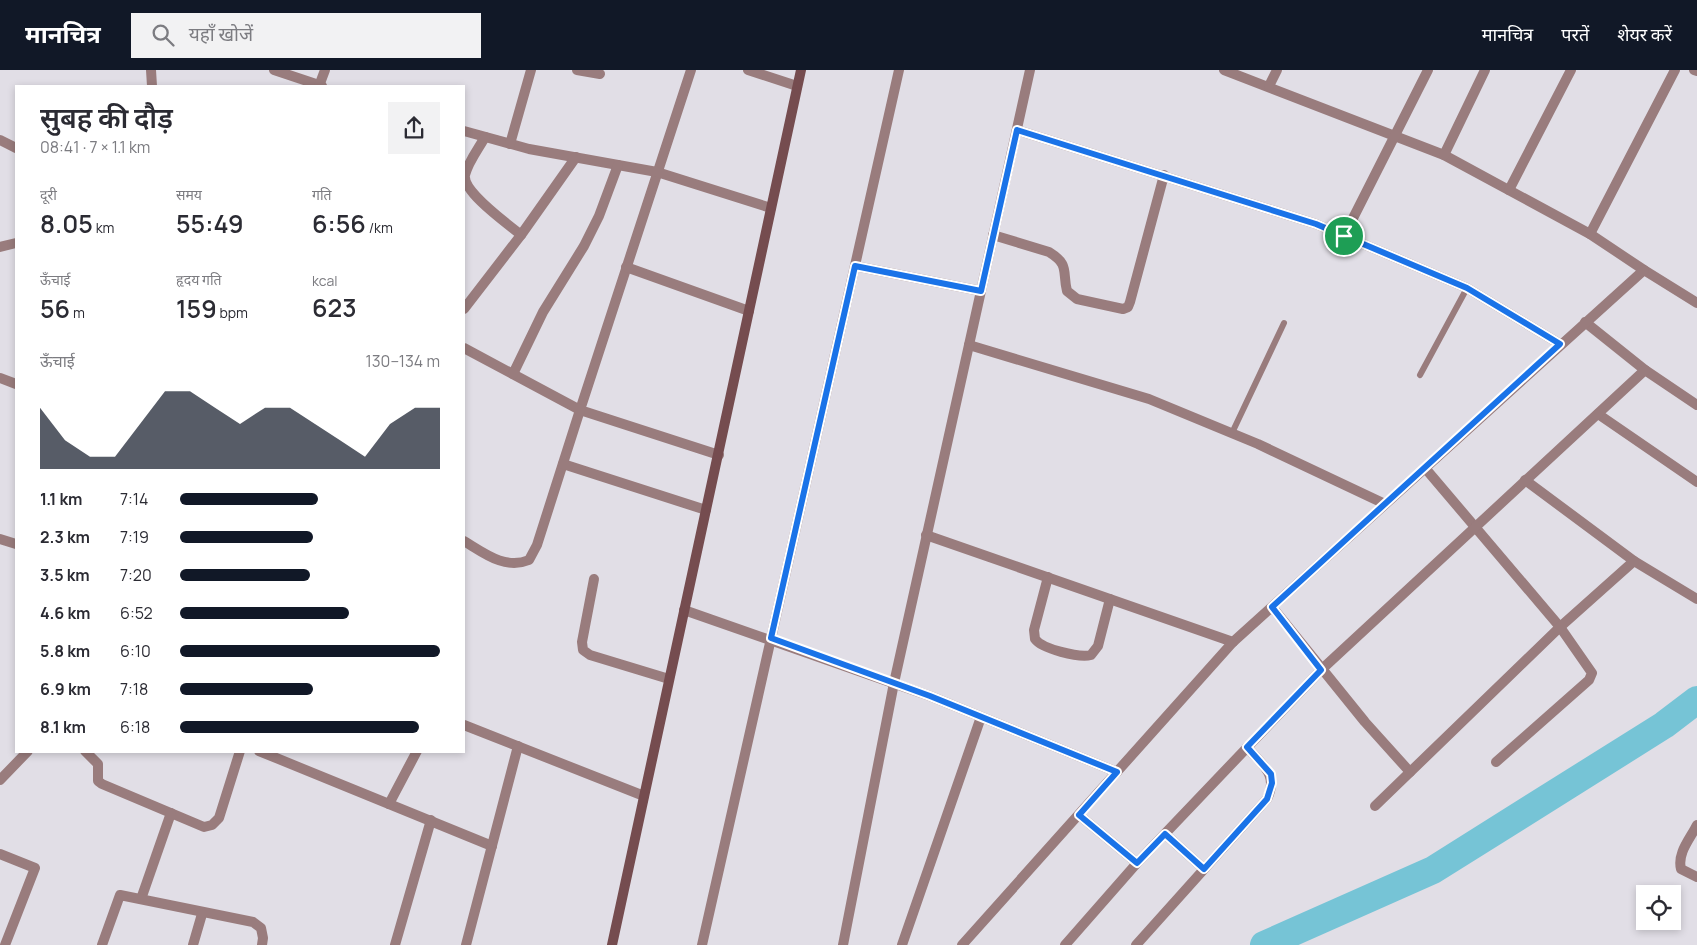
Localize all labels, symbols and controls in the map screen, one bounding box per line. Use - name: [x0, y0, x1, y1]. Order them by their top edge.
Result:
- search box: [131, 13, 481, 58]
- text: मानचित्र: [25, 17, 101, 50]
- icon: search: [149, 21, 177, 49]
- text: यहाँ खोजें: [189, 21, 253, 47]
- text: मानचित्र: [1482, 22, 1533, 46]
- text: परतें: [1561, 22, 1589, 46]
- text: शेयर करें: [1617, 22, 1672, 46]
- text: सुबह की दौड़: [40, 98, 173, 136]
- button: share: [388, 102, 440, 154]
- text: 08:41 · 7 × 1.1 km: [40, 136, 150, 158]
- text: दूरी: [40, 185, 57, 204]
- text: समय: [176, 185, 202, 204]
- text: गति: [312, 185, 332, 204]
- text: 8.05: [40, 206, 93, 241]
- text: 55:49: [176, 206, 243, 241]
- text: 6:56: [312, 206, 366, 241]
- pin: [1323, 215, 1365, 257]
- text: km: [93, 218, 114, 237]
- text: /km: [366, 218, 393, 237]
- icon: arrive: [1330, 222, 1358, 250]
- text: ऊँचाई: [40, 270, 70, 289]
- text: हृदय गति: [176, 270, 222, 289]
- text: kcal: [312, 271, 338, 290]
- text: 623: [312, 290, 357, 325]
- text: 56: [40, 291, 70, 326]
- text: 159: [176, 291, 217, 326]
- text: m: [70, 303, 85, 322]
- text: bpm: [217, 303, 248, 322]
- text: ऊँचाई: [40, 350, 75, 372]
- text: 130–134 m: [366, 350, 440, 372]
- text: 1.1 km: [40, 488, 83, 510]
- text: 7:14: [120, 488, 149, 510]
- text: 2.3 km: [40, 526, 90, 548]
- text: 7:19: [120, 526, 149, 548]
- text: 3.5 km: [40, 564, 90, 586]
- text: 7:20: [120, 564, 152, 586]
- text: 4.6 km: [40, 602, 90, 624]
- text: 6:52: [120, 602, 153, 624]
- text: 5.8 km: [40, 640, 90, 662]
- text: 6:10: [120, 640, 151, 662]
- text: 6.9 km: [40, 678, 91, 700]
- text: 7:18: [120, 678, 148, 700]
- text: 8.1 km: [40, 716, 86, 738]
- text: 6:18: [120, 716, 150, 738]
- map controls: [1636, 885, 1681, 930]
- button: locate: [1636, 885, 1681, 930]

